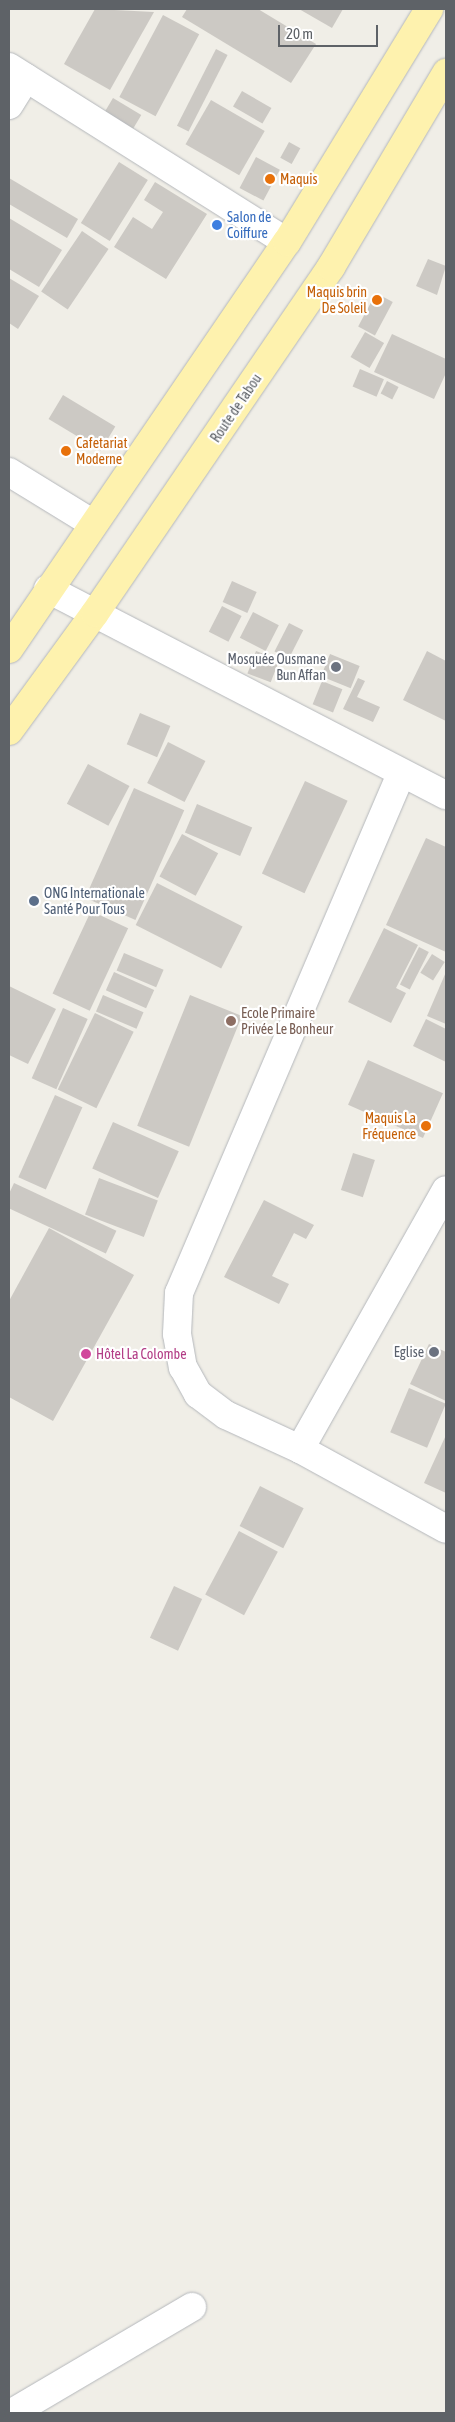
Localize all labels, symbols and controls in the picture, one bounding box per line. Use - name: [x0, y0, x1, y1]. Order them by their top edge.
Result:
- scale bar: [280, 15, 380, 47]
- text: 20 m: [286, 25, 313, 42]
- place label: Maquis: [280, 171, 317, 187]
- marker: Maquis: [264, 173, 276, 185]
- place label: Salon de Coiffure: [227, 209, 271, 242]
- marker: Salon de Coiffure: [211, 219, 223, 231]
- place label: Maquis brin De Soleil: [307, 284, 367, 316]
- marker: Maquis brin De Soleil: [371, 294, 383, 306]
- street label: Route de Tabou: [207, 371, 265, 445]
- place label: Cafetariat Moderne: [76, 435, 127, 468]
- marker: Cafetariat Moderne: [60, 445, 72, 457]
- place label: Mosquée Ousmane Bun Affan: [228, 651, 326, 684]
- marker: Mosquée Ousmane Bun Affan: [330, 661, 342, 673]
- place label: ONG Internationale Santé Pour Tous: [44, 885, 145, 918]
- marker: ONG Internationale Santé Pour Tous: [28, 895, 40, 907]
- place label: Ecole Primaire Privée Le Bonheur: [241, 1005, 333, 1038]
- marker: Ecole Primaire Privée Le Bonheur: [225, 1015, 237, 1027]
- place label: Maquis La Fréquence: [362, 1110, 416, 1142]
- marker: Maquis La Fréquence: [420, 1120, 432, 1132]
- place label: Eglise: [394, 1344, 424, 1360]
- place label: Hôtel La Colombe: [96, 1346, 187, 1362]
- marker: Eglise: [428, 1346, 440, 1358]
- marker: Hôtel La Colombe: [80, 1348, 92, 1360]

